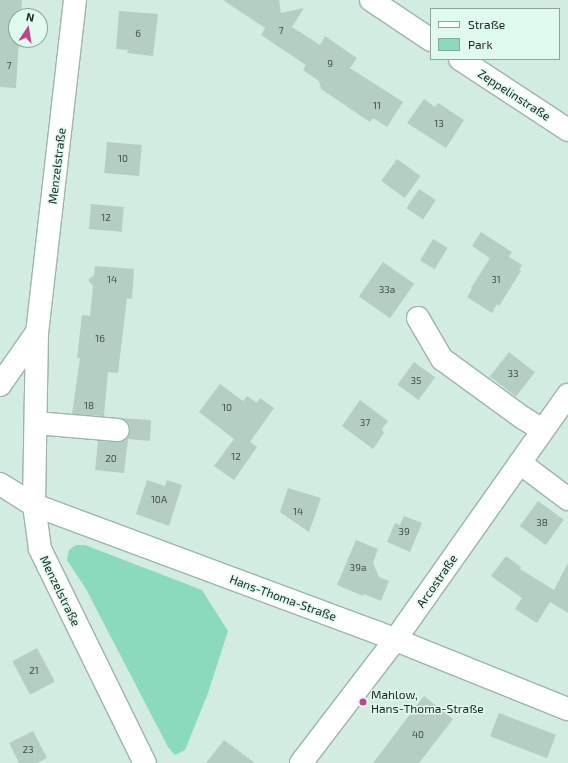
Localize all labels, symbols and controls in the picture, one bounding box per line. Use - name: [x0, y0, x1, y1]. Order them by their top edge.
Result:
- north arrow: [8, 8, 48, 48]
- legend: [430, 8, 560, 60]
- text: N: [25, 10, 36, 24]
- text: Straße: [468, 17, 505, 31]
- house number: 7: [278, 25, 284, 37]
- house number: 6: [135, 28, 141, 40]
- text: Park: [468, 37, 493, 51]
- house number: 9: [327, 58, 333, 70]
- house number: 7: [6, 60, 12, 72]
- street label: Zeppelinstraße: [475, 66, 553, 124]
- house number: 11: [373, 100, 381, 112]
- house number: 13: [434, 118, 444, 130]
- street label: Menzelstraße: [45, 127, 69, 205]
- house number: 10: [118, 153, 128, 165]
- house number: 12: [101, 212, 111, 224]
- house number: 14: [107, 274, 117, 286]
- house number: 31: [491, 274, 501, 286]
- house number: 33a: [379, 284, 395, 296]
- house number: 16: [95, 333, 105, 345]
- house number: 33: [507, 368, 519, 380]
- house number: 35: [411, 375, 421, 387]
- house number: 18: [84, 400, 94, 412]
- house number: 10: [222, 402, 232, 414]
- house number: 37: [360, 417, 370, 429]
- house number: 12: [231, 451, 241, 463]
- house number: 20: [105, 453, 117, 465]
- house number: 10A: [151, 494, 167, 506]
- house number: 14: [293, 506, 303, 518]
- house number: 38: [536, 517, 548, 529]
- house number: 39: [398, 526, 410, 538]
- street label: Arcostraße: [414, 552, 460, 610]
- street label: Menzelstraße: [37, 553, 83, 629]
- house number: 39a: [350, 562, 366, 574]
- street label: Hans-Thoma-Straße: [228, 572, 338, 624]
- house number: 21: [29, 665, 39, 677]
- place label: Mahlow, Hans-Thoma-Straße: [371, 688, 484, 716]
- marker: Mahlow, Hans-Thoma-Straße: [358, 697, 368, 707]
- house number: 40: [412, 729, 424, 741]
- house number: 23: [22, 744, 34, 756]

